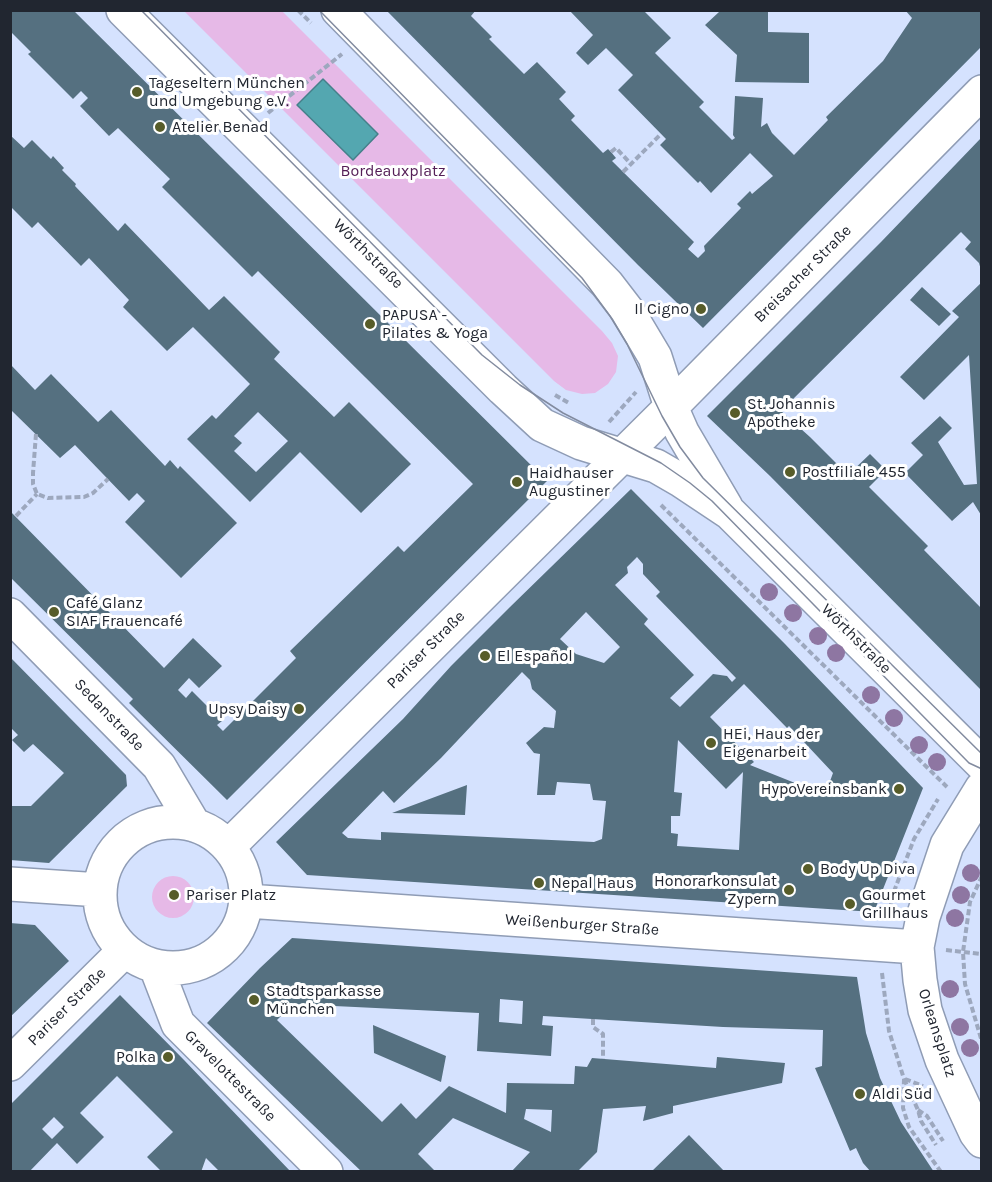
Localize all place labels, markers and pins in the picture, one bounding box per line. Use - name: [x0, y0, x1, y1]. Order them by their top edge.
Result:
- place label: Tageseltern München und Umgebung e.V.: [149, 73, 305, 111]
- marker: Tageseltern München und Umgebung e.V.: [130, 85, 144, 99]
- place label: Atelier Benad: [172, 117, 269, 137]
- marker: Atelier Benad: [153, 120, 167, 134]
- place label: Il Cigno: [634, 299, 689, 319]
- marker: Il Cigno: [694, 302, 708, 316]
- place label: PAPUSA - Pilates & Yoga: [382, 305, 488, 343]
- marker: PAPUSA - Pilates & Yoga: [363, 317, 377, 331]
- place label: St. Johannis Apotheke: [747, 394, 835, 432]
- marker: St. Johannis Apotheke: [728, 406, 742, 420]
- place label: Postfiliale 455: [802, 462, 906, 482]
- place label: Haidhauser Augustiner: [529, 463, 613, 501]
- marker: Postfiliale 455: [783, 465, 797, 479]
- marker: Haidhauser Augustiner: [510, 475, 524, 489]
- place label: Café Glanz SIAF Frauencafé: [66, 593, 183, 631]
- marker: Café Glanz SIAF Frauencafé: [47, 605, 61, 619]
- place label: El Español: [497, 646, 573, 666]
- marker: El Español: [478, 649, 492, 663]
- place label: Upsy Daisy: [208, 699, 287, 719]
- marker: Upsy Daisy: [292, 702, 306, 716]
- place label: HEi, Haus der Eigenarbeit: [723, 724, 819, 762]
- marker: HEi, Haus der Eigenarbeit: [704, 736, 718, 750]
- place label: HypoVereinsbank: [761, 779, 887, 799]
- marker: HypoVereinsbank: [892, 782, 906, 796]
- place label: Body Up Diva: [820, 859, 915, 879]
- marker: Body Up Diva: [801, 862, 815, 876]
- place label: Honorarkonsulat Zypern: [654, 871, 777, 909]
- place label: Nepal Haus: [551, 873, 634, 893]
- marker: Nepal Haus: [532, 876, 546, 890]
- marker: Honorarkonsulat Zypern: [782, 883, 796, 897]
- place label: Pariser Platz: [186, 885, 276, 905]
- place label: Gourmet Grillhaus: [862, 885, 928, 923]
- marker: Pariser Platz: [167, 888, 181, 902]
- marker: Gourmet Grillhaus: [843, 897, 857, 911]
- place label: Stadtsparkasse München: [266, 981, 381, 1019]
- marker: Stadtsparkasse München: [247, 993, 261, 1007]
- place label: Polka: [116, 1047, 156, 1067]
- marker: Polka: [161, 1050, 175, 1064]
- place label: Aldi Süd: [872, 1084, 933, 1104]
- marker: Aldi Süd: [853, 1087, 867, 1101]

